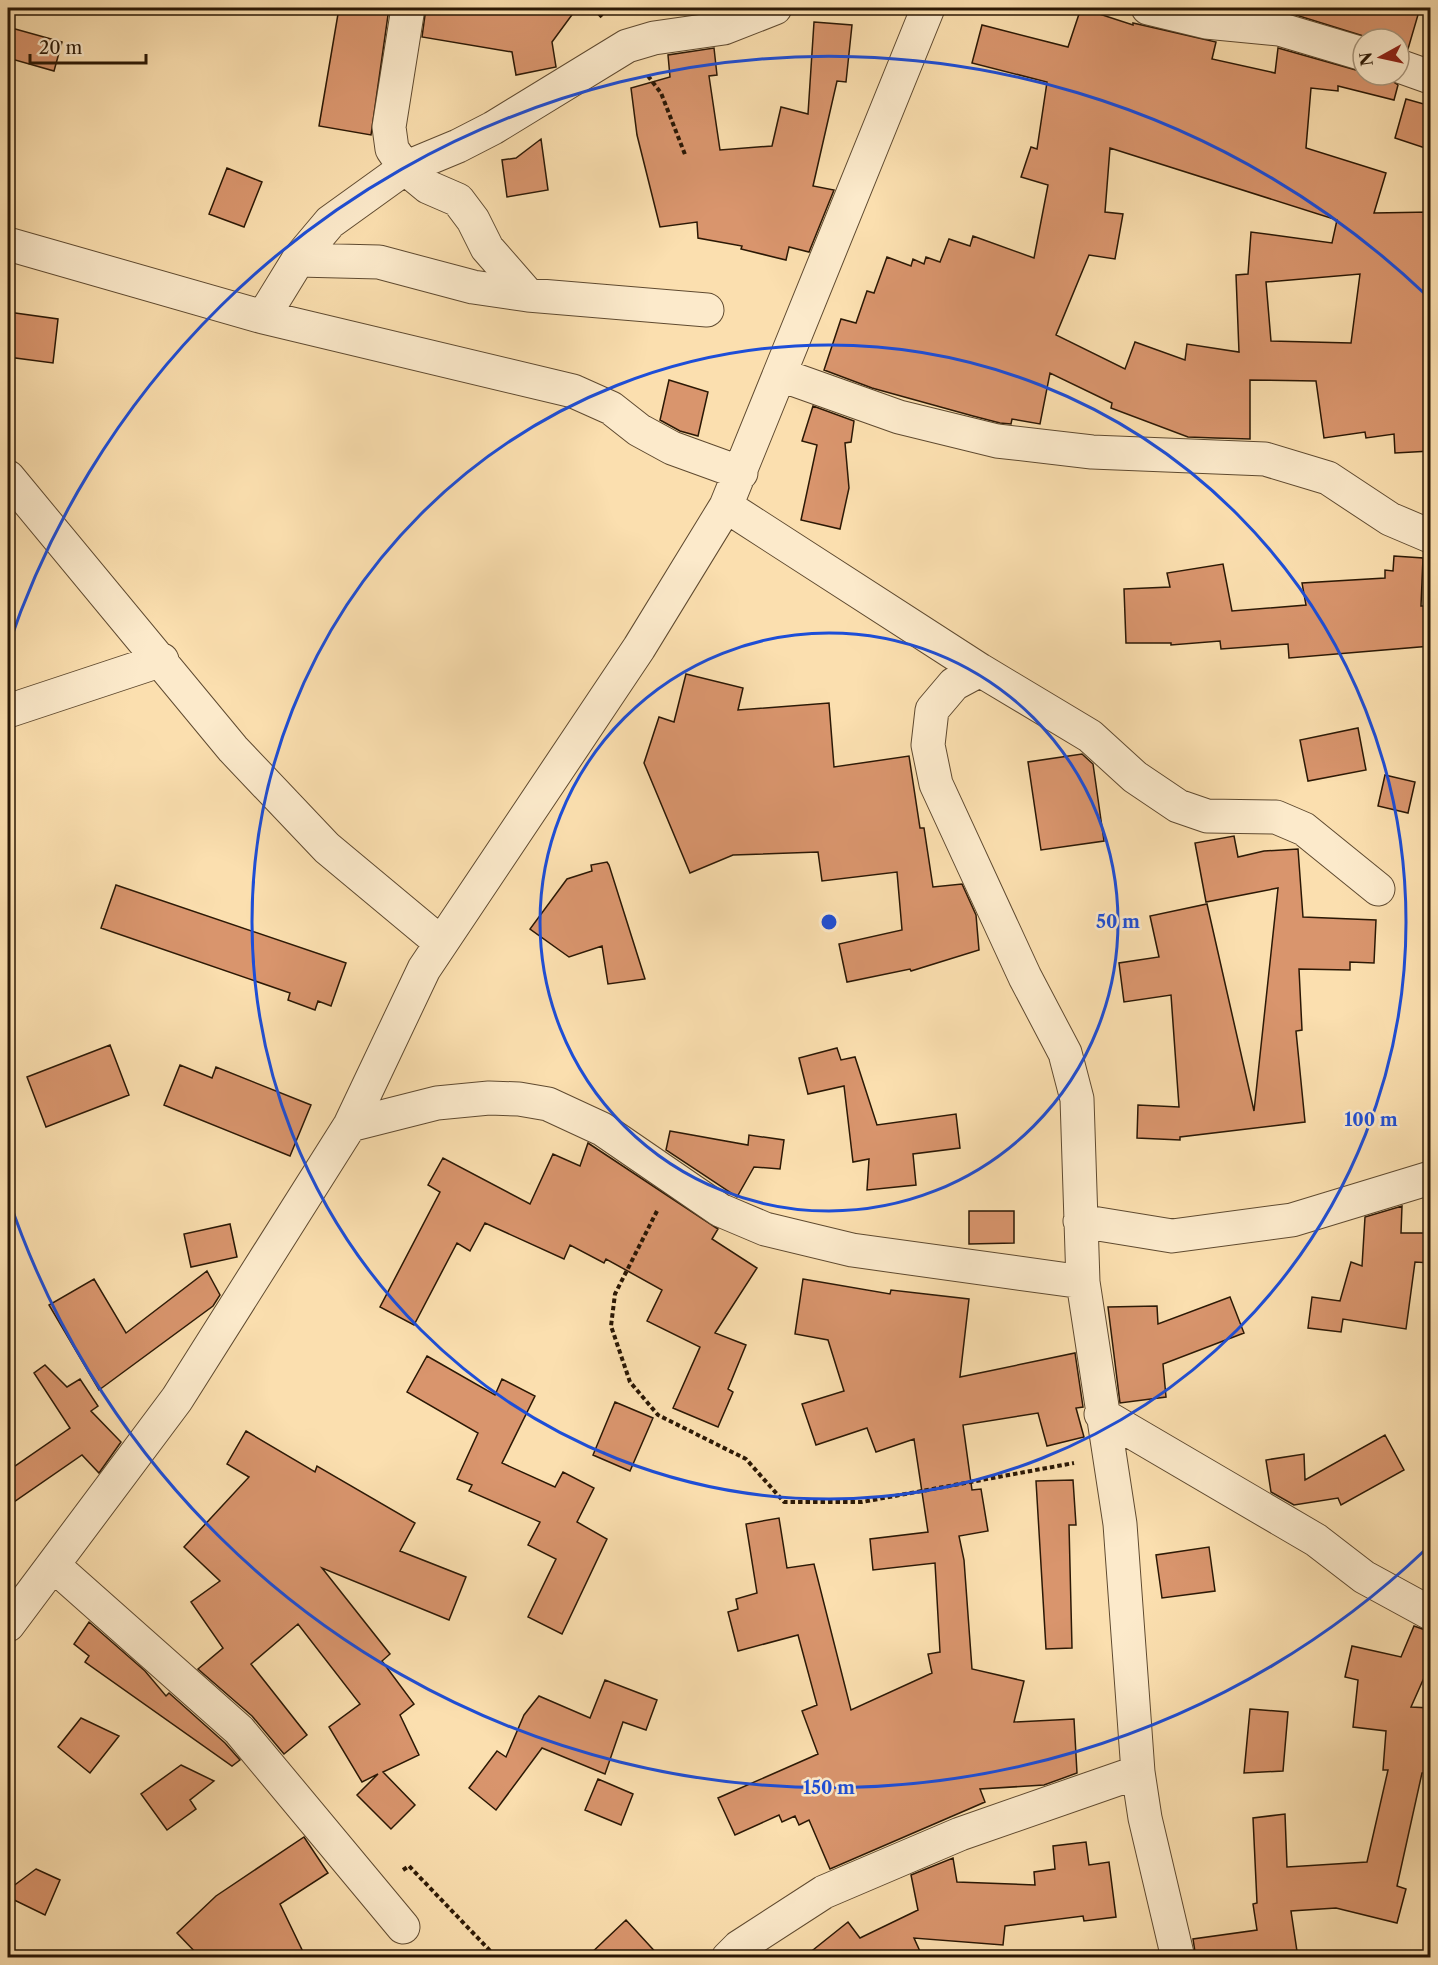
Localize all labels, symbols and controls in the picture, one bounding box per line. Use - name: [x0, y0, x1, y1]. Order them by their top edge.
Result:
- scale bar: [30, 27, 146, 65]
- north arrow: [1351, 27, 1411, 87]
- text: 20 m: [39, 37, 83, 59]
- text: N: [1355, 51, 1377, 67]
- text: 50 m: [1096, 911, 1140, 933]
- centre of rings: [819, 912, 839, 932]
- text: 100 m: [1344, 1109, 1398, 1131]
- text: 150 m: [803, 1777, 855, 1799]

